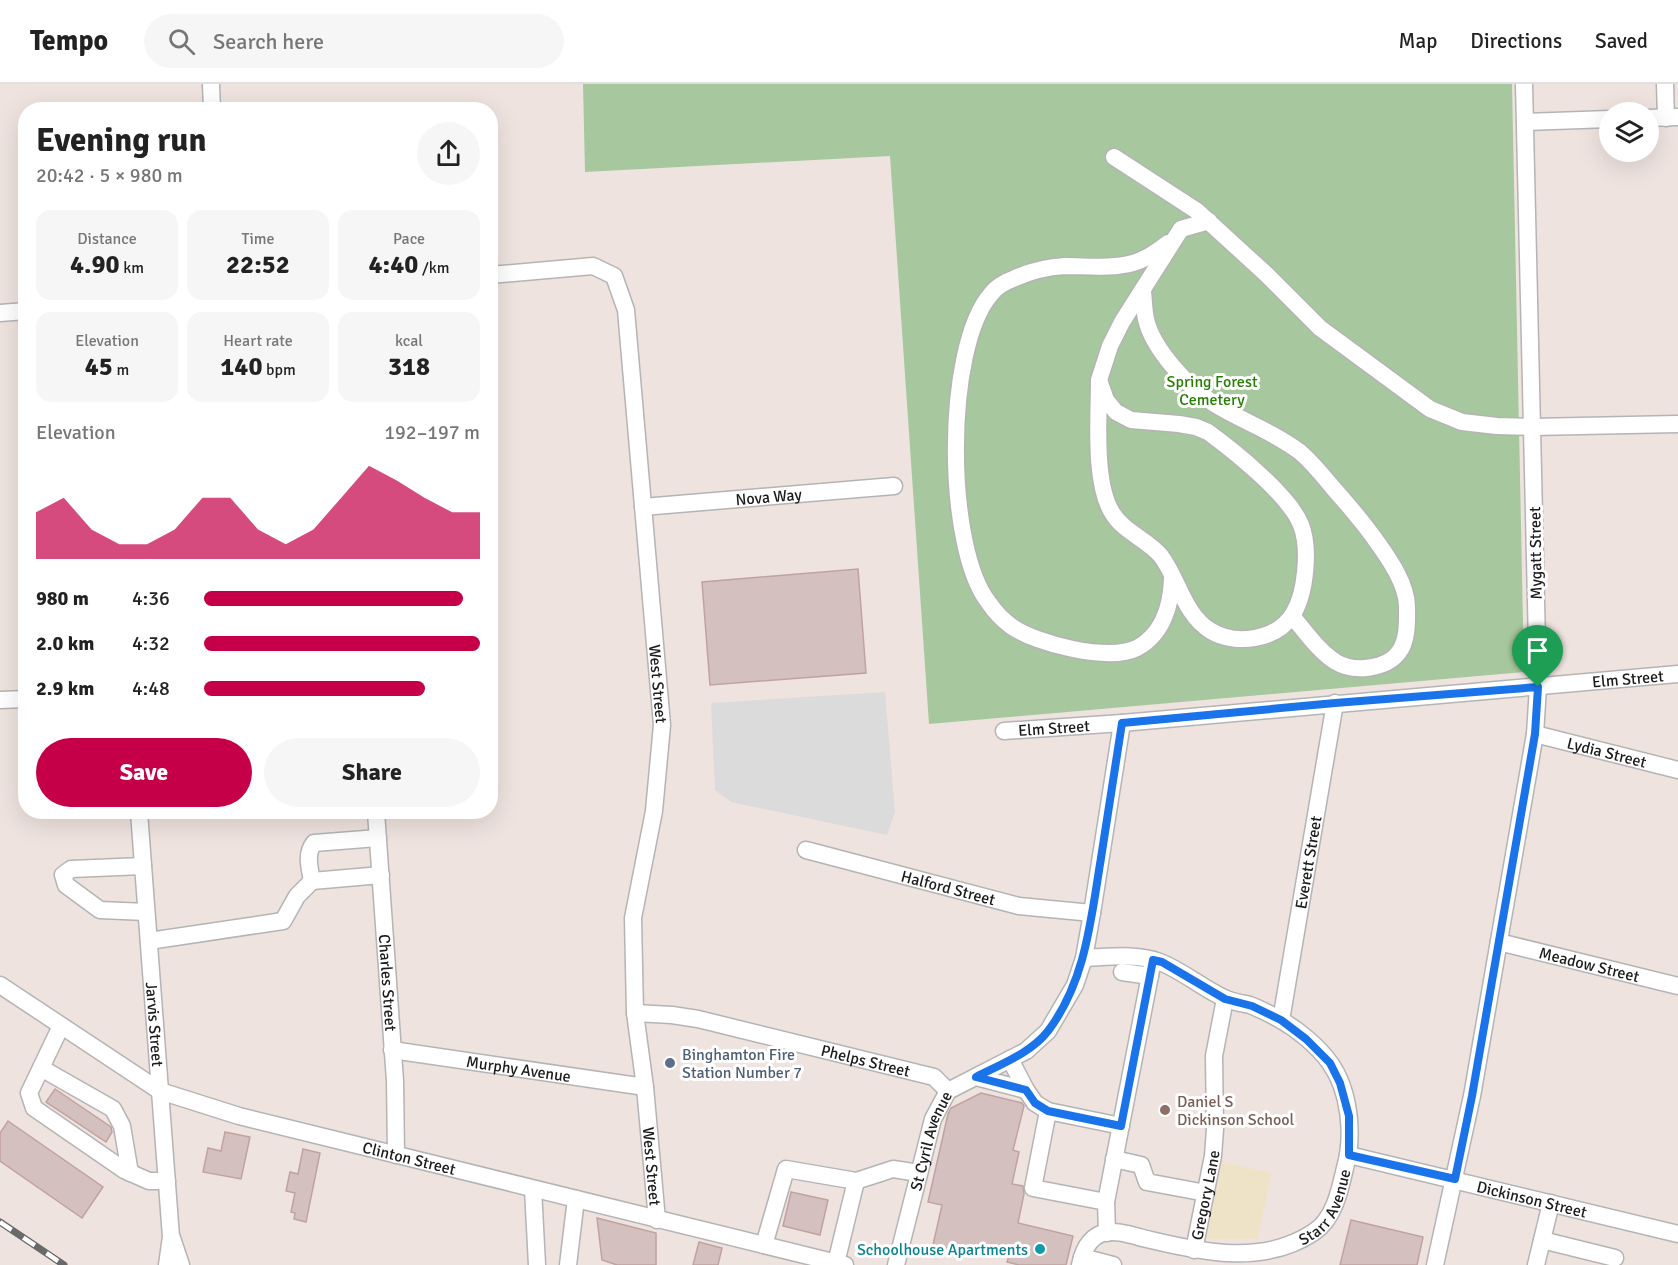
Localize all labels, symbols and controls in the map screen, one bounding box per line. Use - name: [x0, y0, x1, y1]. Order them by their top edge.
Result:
- search box: [144, 14, 564, 68]
- text: Tempo: [30, 24, 108, 58]
- icon: search: [165, 25, 198, 58]
- text: Search here: [213, 28, 324, 55]
- text: Map: [1399, 28, 1437, 54]
- text: Directions: [1470, 28, 1562, 54]
- text: Saved: [1595, 28, 1648, 54]
- map controls: [1599, 102, 1659, 162]
- button: layers: [1599, 102, 1659, 162]
- text: Evening run: [36, 120, 206, 161]
- button: share: [417, 122, 480, 185]
- text: 20:42 · 5 × 980 m: [36, 163, 183, 188]
- text: Distance: [77, 229, 137, 249]
- text: Time: [242, 229, 274, 249]
- text: Pace: [393, 229, 425, 249]
- text: 4.90: [70, 249, 120, 281]
- text: 22:52: [226, 249, 290, 281]
- text: 4:40: [369, 249, 418, 281]
- text: km: [120, 258, 144, 278]
- text: /km: [418, 258, 449, 278]
- text: Elevation: [75, 331, 139, 351]
- text: Heart rate: [223, 331, 293, 351]
- text: kcal: [395, 331, 423, 351]
- text: 45: [85, 351, 113, 383]
- text: 140: [220, 351, 262, 383]
- text: 318: [388, 351, 430, 383]
- text: m: [113, 360, 129, 380]
- text: bpm: [262, 360, 296, 380]
- park label: Spring Forest Cemetery: [1167, 372, 1258, 410]
- text: Elevation: [36, 420, 116, 445]
- text: 192–197 m: [384, 420, 480, 445]
- street label: Nova Way: [735, 485, 803, 510]
- street label: Mygatt Street: [1525, 506, 1547, 600]
- text: 980 m: [36, 586, 89, 611]
- text: 4:36: [132, 586, 170, 611]
- pin: [1512, 625, 1563, 687]
- text: 2.0 km: [36, 631, 94, 656]
- text: 4:32: [132, 631, 170, 656]
- icon: arrive: [1521, 634, 1554, 667]
- street label: West Street: [644, 644, 671, 725]
- street label: Elm Street: [1591, 666, 1665, 693]
- text: 2.9 km: [36, 676, 94, 701]
- text: 4:48: [132, 676, 170, 701]
- street label: Elm Street: [1017, 716, 1091, 741]
- street label: Lydia Street: [1565, 733, 1649, 773]
- button: Save: [36, 738, 252, 807]
- button: Share: [264, 738, 480, 807]
- street label: Everett Street: [1291, 814, 1327, 910]
- street label: Halford Street: [899, 866, 998, 910]
- street label: Charles Street: [374, 933, 400, 1032]
- street label: Meadow Street: [1537, 943, 1642, 987]
- street label: Jarvis Street: [141, 981, 167, 1068]
- street label: Phelps Street: [819, 1041, 913, 1082]
- place label: Binghamton Fire Station Number 7: [682, 1045, 802, 1083]
- street label: Murphy Avenue: [465, 1052, 572, 1087]
- marker: Binghamton Fire Station Number 7: [663, 1056, 677, 1070]
- street label: St Cyril Avenue: [906, 1088, 957, 1193]
- place label: Daniel S Dickinson School: [1177, 1092, 1295, 1130]
- marker: Daniel S Dickinson School: [1158, 1103, 1172, 1117]
- street label: West Street: [638, 1126, 665, 1207]
- street label: Clinton Street: [360, 1138, 458, 1180]
- street label: Gregory Lane: [1187, 1150, 1224, 1242]
- street label: Starr Avenue: [1295, 1167, 1355, 1250]
- street label: Dickinson Street: [1474, 1177, 1589, 1223]
- place label: Schoolhouse Apartments: [857, 1240, 1028, 1260]
- marker: Schoolhouse Apartments: [1033, 1242, 1047, 1256]

